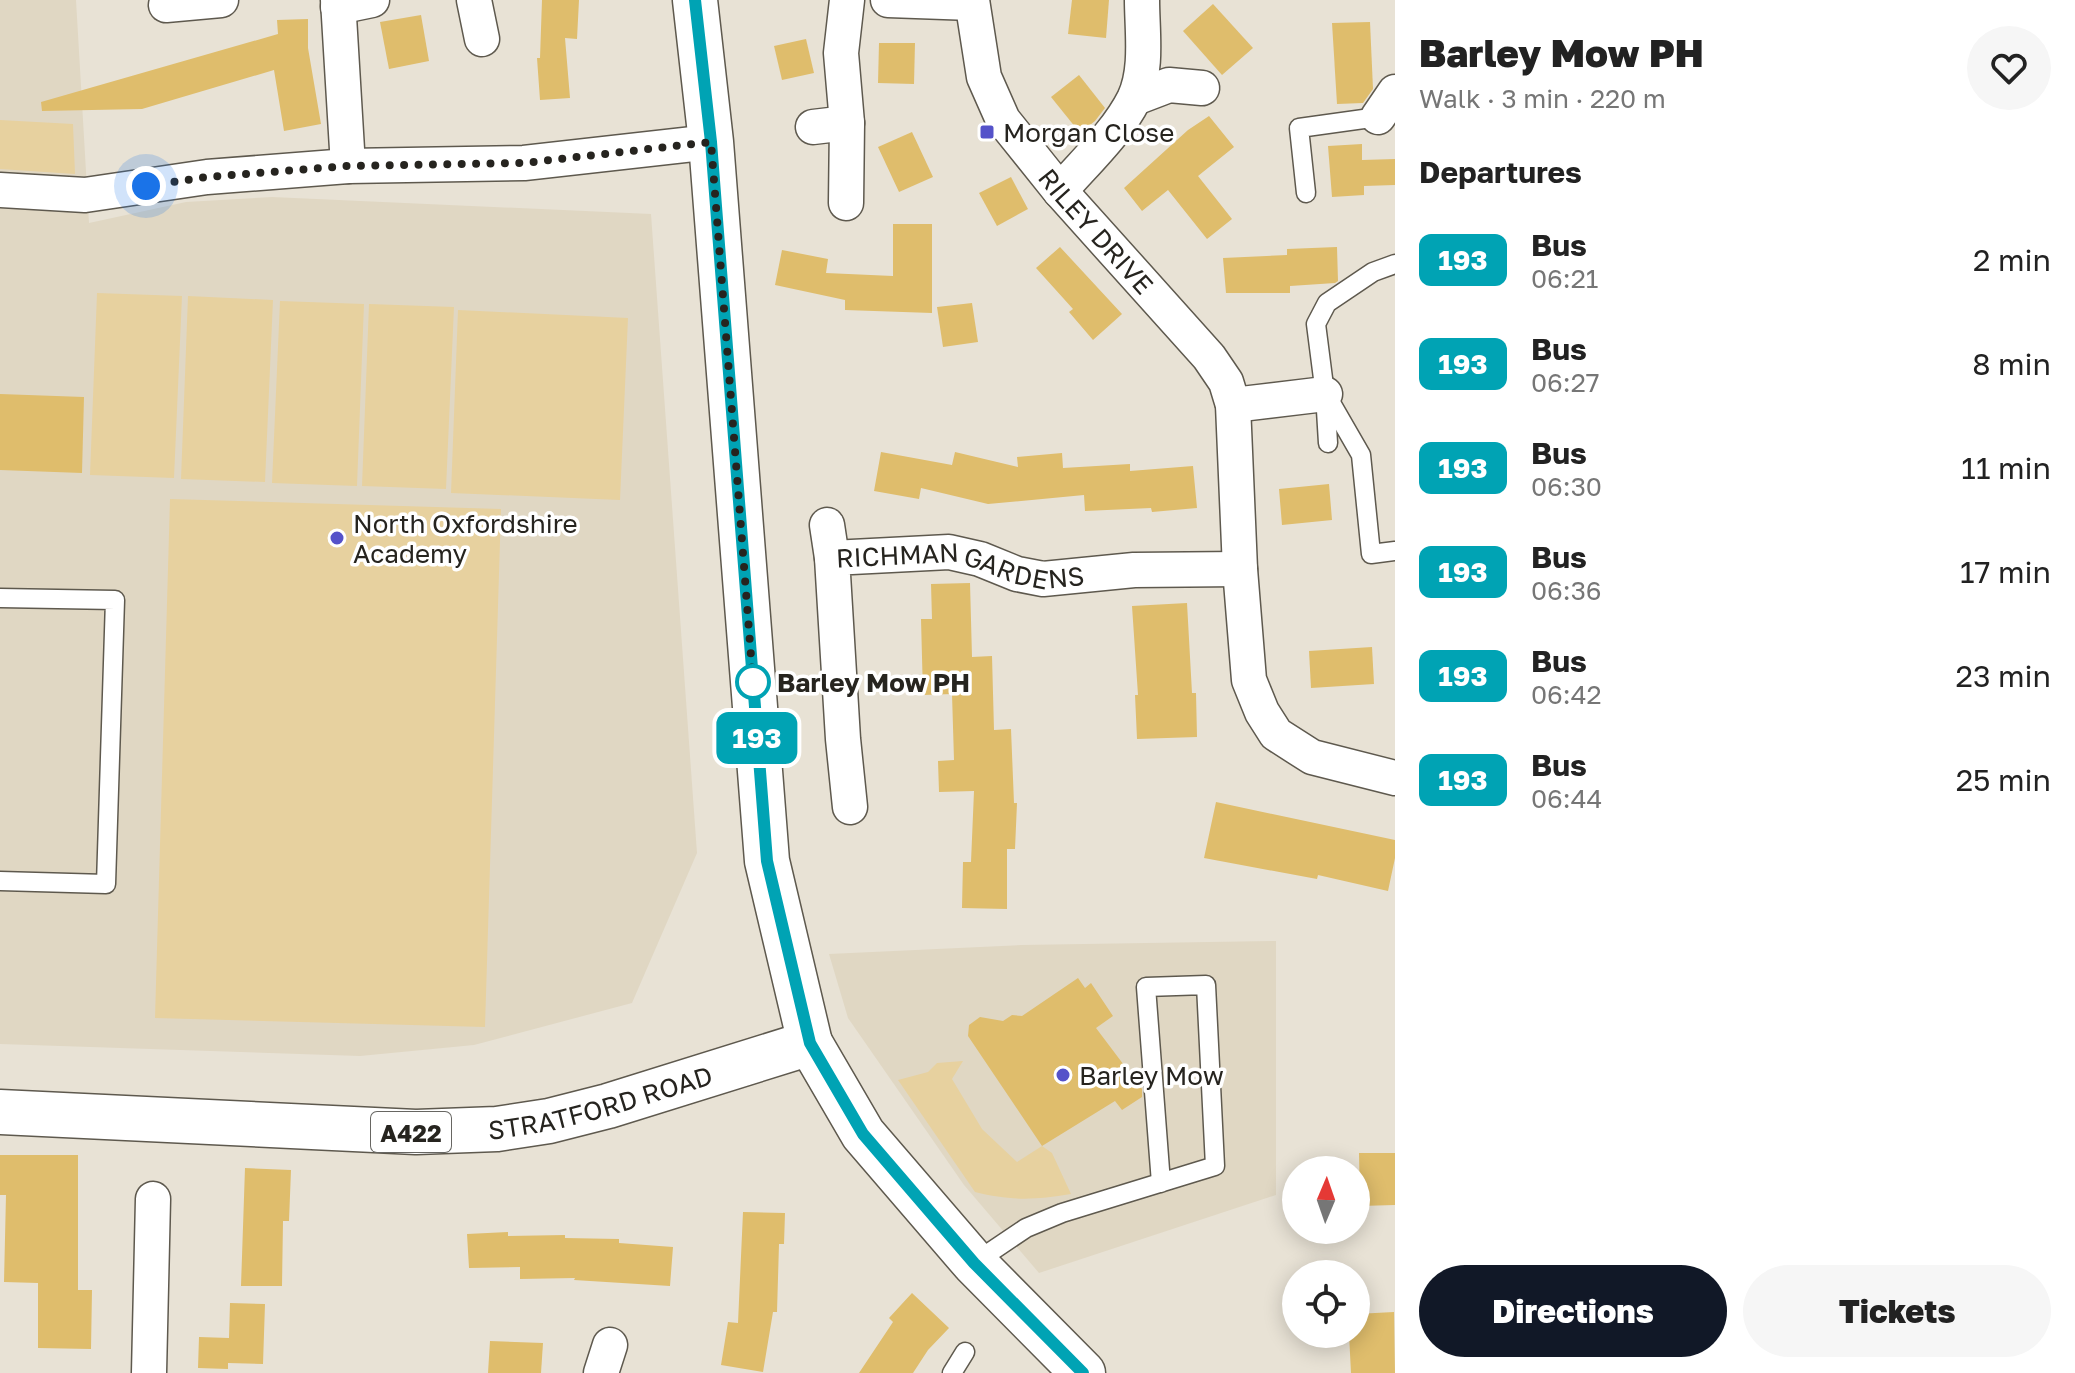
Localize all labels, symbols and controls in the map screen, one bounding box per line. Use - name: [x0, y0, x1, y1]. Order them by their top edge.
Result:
- button: heart: [1967, 26, 2051, 110]
- text: Barley Mow PH: [1419, 30, 1704, 75]
- text: Walk · 3 min · 220 m: [1419, 83, 1666, 114]
- place label: Morgan Close: [1003, 117, 1174, 148]
- marker: Morgan Close: [978, 123, 996, 141]
- text: Departures: [1419, 154, 1582, 190]
- street label: RILEY DRIVE: [1032, 162, 1160, 300]
- your location: [126, 166, 166, 206]
- text: Bus: [1531, 227, 1587, 263]
- text: 2 min: [1973, 242, 2051, 278]
- text: 193: [1438, 243, 1488, 276]
- text: 06:21: [1531, 263, 1598, 294]
- text: Bus: [1531, 331, 1587, 367]
- text: 8 min: [1972, 346, 2051, 382]
- text: 193: [1438, 347, 1488, 380]
- text: 06:27: [1531, 367, 1600, 398]
- text: Bus: [1531, 435, 1587, 471]
- text: 11 min: [1961, 450, 2051, 486]
- text: 193: [1438, 451, 1488, 484]
- text: 06:30: [1531, 471, 1602, 502]
- place label: North Oxfordshire Academy: [353, 508, 578, 569]
- marker: North Oxfordshire Academy: [328, 529, 346, 547]
- street label: RICHMAN GARDENS: [835, 536, 1086, 595]
- text: Bus: [1531, 539, 1587, 575]
- text: 17 min: [1960, 554, 2051, 590]
- text: 193: [1438, 555, 1488, 588]
- text: 06:36: [1531, 575, 1602, 606]
- text: Bus: [1531, 643, 1587, 679]
- text: 23 min: [1956, 658, 2051, 694]
- text: 193: [1438, 659, 1488, 692]
- marker: Barley Mow PH: [736, 665, 770, 699]
- place label: Barley Mow PH: [777, 667, 970, 698]
- text: 06:42: [1531, 679, 1602, 710]
- line badge: 193: [711, 712, 803, 764]
- text: 193: [732, 721, 782, 754]
- text: Bus: [1531, 747, 1587, 783]
- text: 25 min: [1956, 762, 2051, 798]
- text: 193: [1438, 763, 1488, 796]
- text: 06:44: [1531, 783, 1602, 814]
- street label: STRATFORD ROAD: [488, 1059, 716, 1145]
- place label: Barley Mow: [1079, 1060, 1224, 1091]
- marker: Barley Mow: [1054, 1066, 1072, 1084]
- road number: A422: [371, 1112, 451, 1152]
- north arrow: [1282, 1156, 1370, 1244]
- map controls: [1282, 1156, 1370, 1348]
- button: locate: [1282, 1260, 1370, 1348]
- button: Directions: [1419, 1265, 1727, 1357]
- button: Tickets: [1743, 1265, 2051, 1357]

